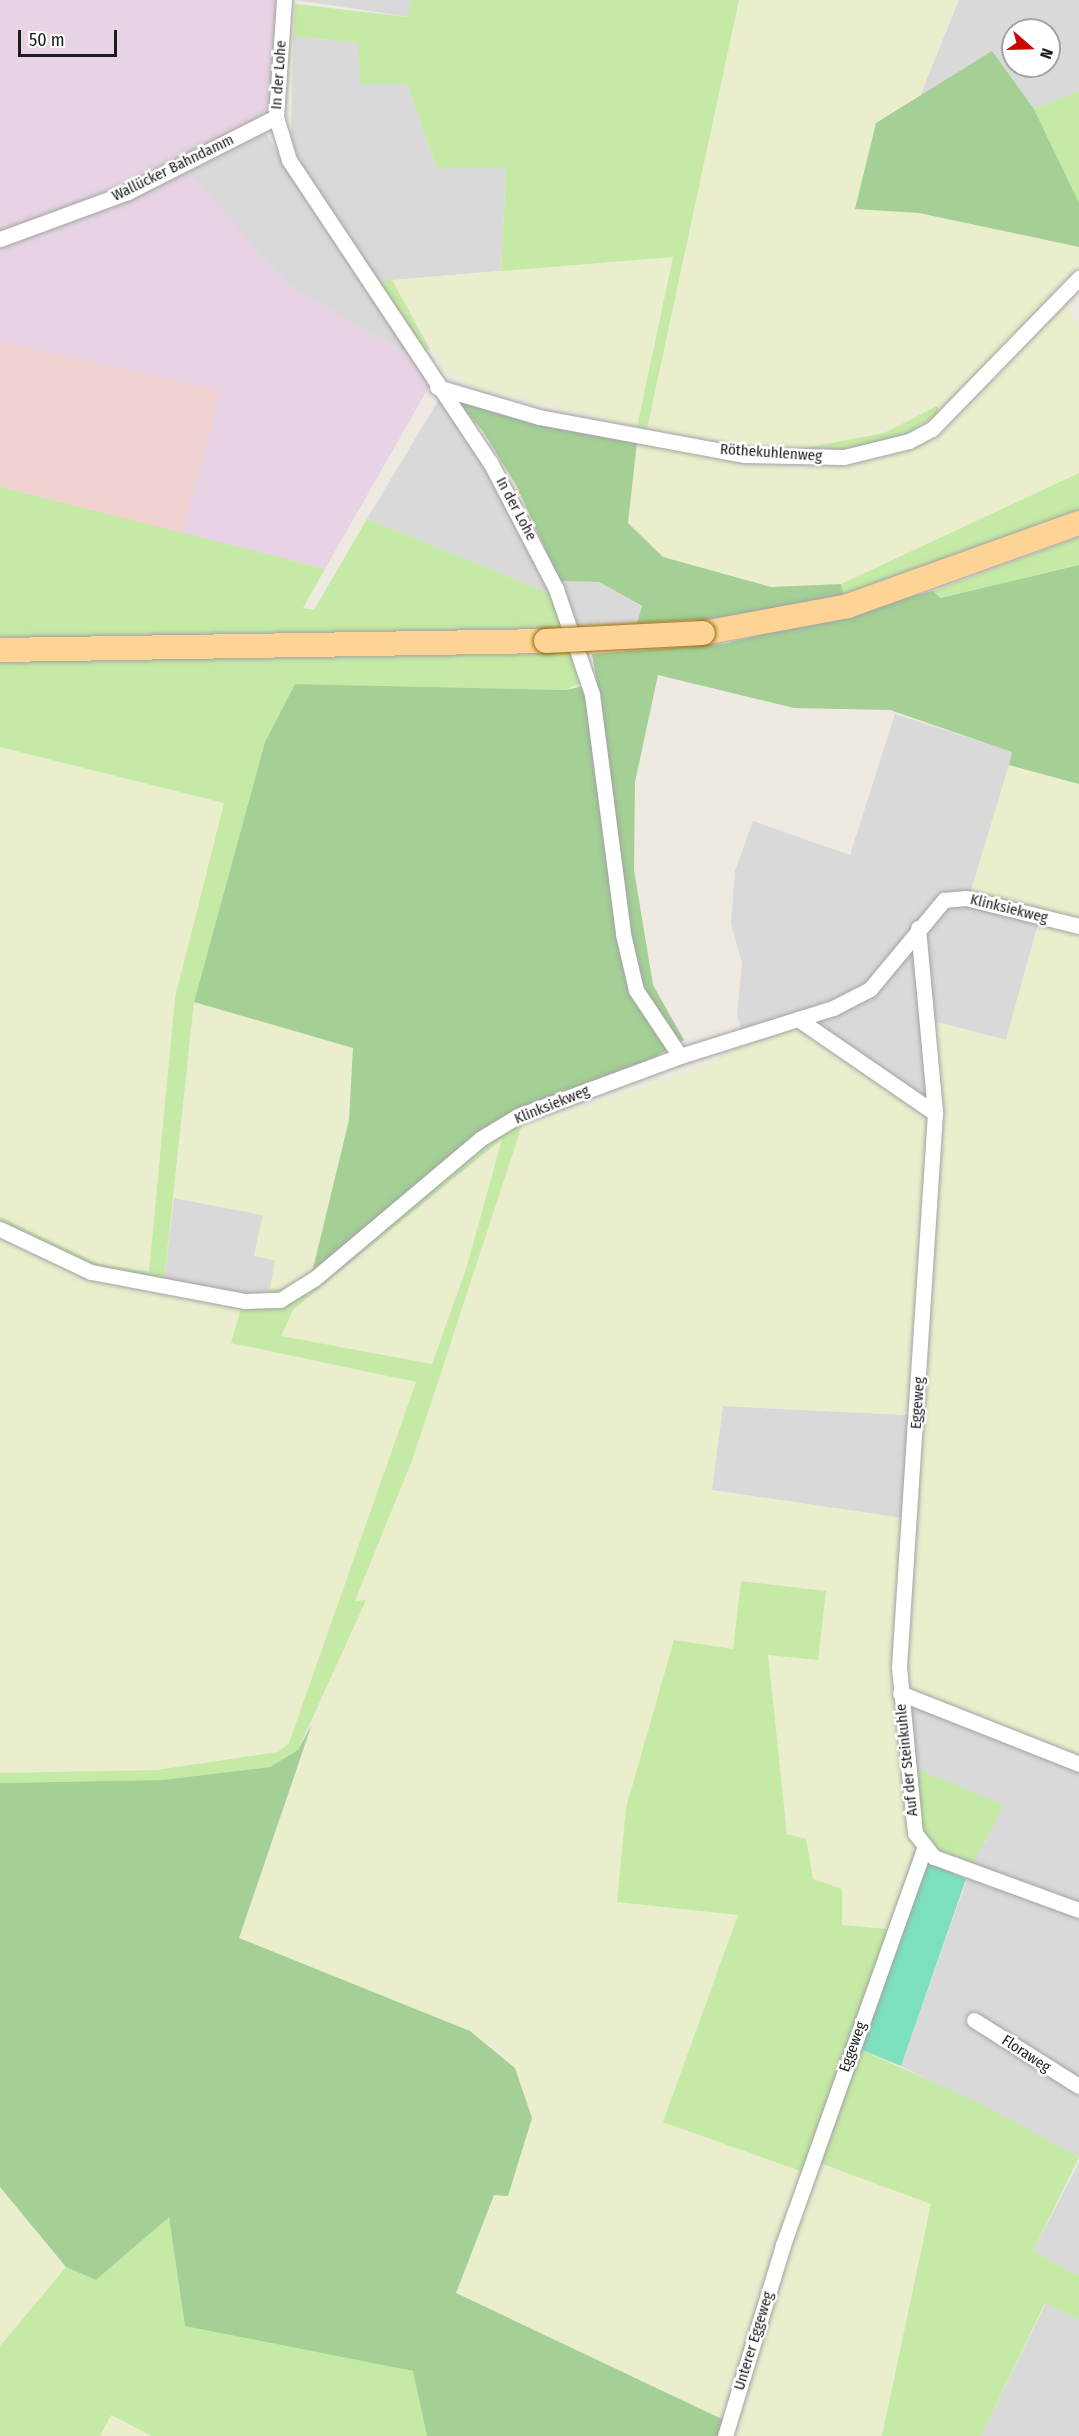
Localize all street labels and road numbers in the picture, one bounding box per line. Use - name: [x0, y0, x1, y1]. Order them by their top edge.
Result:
- street label: In der Lohe: [268, 40, 290, 110]
- street label: Wallücker Bahndamm: [109, 131, 237, 205]
- street label: Röthekuhlenweg: [719, 440, 823, 466]
- street label: In der Lohe: [492, 474, 540, 544]
- street label: Klinksiekweg: [968, 891, 1050, 927]
- street label: Klinksiekweg: [512, 1082, 592, 1128]
- street label: Eggeweg: [907, 1376, 929, 1430]
- street label: Auf der Steinkuhle: [892, 1703, 922, 1817]
- street label: Eggeweg: [836, 2019, 870, 2075]
- street label: Floraweg: [998, 2032, 1054, 2076]
- street label: Unterer Eggeweg: [730, 2290, 778, 2392]

